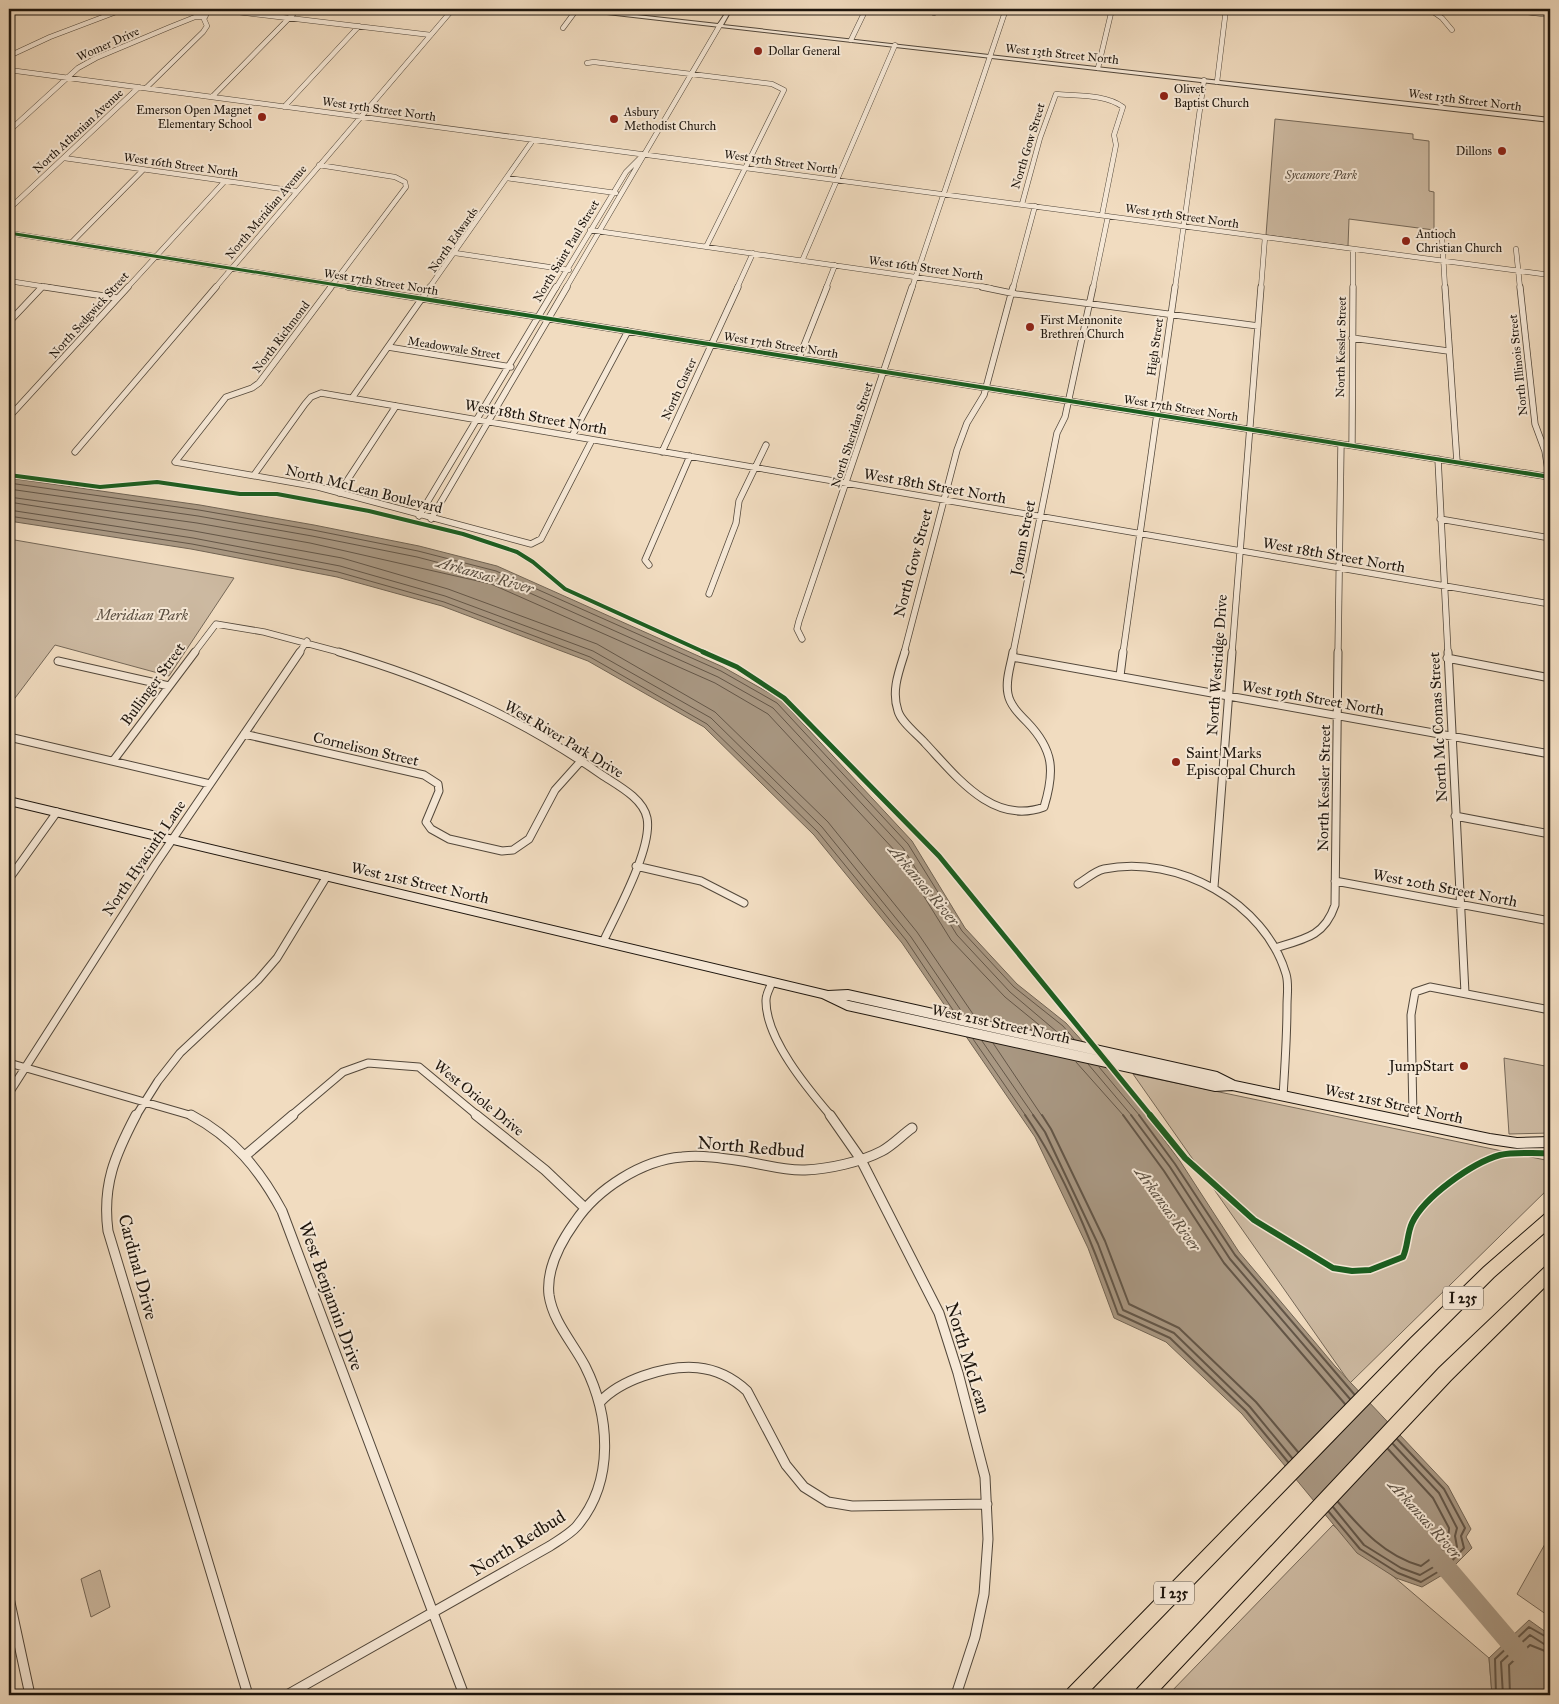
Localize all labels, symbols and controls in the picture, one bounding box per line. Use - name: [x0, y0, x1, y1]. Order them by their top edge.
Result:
- street label: Womer Drive: [75, 24, 141, 64]
- street label: West 13th Street North: [1005, 41, 1120, 67]
- place label: Dollar General: [768, 44, 841, 58]
- marker: Dollar General: [752, 45, 764, 57]
- place label: Olivet Baptist Church: [1174, 82, 1249, 110]
- street label: North Athenian Avenue: [30, 86, 126, 176]
- street label: West 13th Street North: [1408, 86, 1523, 114]
- marker: Olivet Baptist Church: [1158, 90, 1170, 102]
- street label: West 15th Street North: [321, 94, 437, 124]
- street label: North Gow Street: [1008, 101, 1048, 191]
- place label: Emerson Open Magnet Elementary School: [136, 103, 253, 131]
- place label: Asbury Methodist Church: [623, 105, 716, 133]
- marker: Emerson Open Magnet Elementary School: [256, 111, 268, 123]
- marker: Asbury Methodist Church: [608, 113, 620, 125]
- place label: Dillons: [1456, 144, 1492, 158]
- marker: Dillons: [1496, 145, 1508, 157]
- street label: West 15th Street North: [723, 147, 839, 177]
- street label: West 16th Street North: [123, 150, 239, 180]
- street label: North Meridian Avenue: [223, 162, 309, 262]
- park label: Sycamore Park: [1284, 168, 1358, 182]
- street label: North Saint Paul Street: [530, 197, 602, 304]
- street label: West 15th Street North: [1124, 201, 1240, 231]
- street label: North Edwards: [425, 205, 481, 275]
- place label: Antioch Christian Church: [1415, 227, 1502, 255]
- marker: Antioch Christian Church: [1400, 235, 1412, 247]
- street label: West 16th Street North: [868, 253, 984, 283]
- street label: West 17th Street North: [323, 266, 440, 298]
- street label: North Sedgwick Street: [46, 268, 133, 362]
- street label: North Kessler Street: [1333, 295, 1349, 398]
- street label: North Richmond: [249, 298, 313, 376]
- place label: First Mennonite Brethren Church: [1040, 313, 1124, 341]
- street label: North Illinois Street: [1506, 313, 1530, 416]
- street label: High Street: [1144, 316, 1167, 377]
- marker: First Mennonite Brethren Church: [1024, 321, 1036, 333]
- street label: West 17th Street North: [723, 329, 840, 361]
- street label: Meadowvale Street: [407, 334, 502, 362]
- street label: North Custer: [659, 355, 700, 422]
- street label: North Sheridan Street: [828, 380, 876, 490]
- street label: West 17th Street North: [1123, 392, 1240, 424]
- street label: West 18th Street North: [463, 396, 609, 439]
- street label: North McLean Boulevard: [283, 461, 445, 517]
- street label: West 18th Street North: [862, 465, 1008, 508]
- street label: Joann Street: [1006, 498, 1040, 579]
- street label: North Gow Street: [890, 506, 936, 619]
- street label: West 18th Street North: [1261, 534, 1407, 577]
- water label: Arkansas River: [432, 552, 537, 598]
- street label: North Westridge Drive: [1203, 594, 1231, 736]
- park label: Meridian Park: [94, 606, 188, 624]
- street label: Bullinger Street: [117, 639, 189, 729]
- street label: North Mc Comas Street: [1425, 651, 1451, 802]
- street label: West 19th Street North: [1240, 677, 1386, 720]
- street label: West River Park Drive: [501, 696, 627, 782]
- street label: North Kessler Street: [1314, 724, 1334, 851]
- street label: Cornelison Street: [311, 728, 421, 770]
- place label: Saint Marks Episcopal Church: [1186, 744, 1296, 779]
- marker: Saint Marks Episcopal Church: [1170, 756, 1182, 768]
- street label: North Hyacinth Lane: [99, 797, 189, 919]
- water label: Arkansas River: [883, 839, 964, 930]
- street label: West 21st Street North: [349, 858, 491, 908]
- street label: West 20th Street North: [1371, 865, 1519, 911]
- street label: West 21st Street North: [930, 1001, 1073, 1048]
- street label: West Oriole Drive: [430, 1056, 528, 1140]
- place label: JumpStart: [1387, 1057, 1455, 1076]
- marker: JumpStart: [1458, 1060, 1470, 1072]
- street label: West 21st Street North: [1323, 1081, 1466, 1128]
- street label: North Redbud: [696, 1131, 806, 1163]
- water label: Arkansas River: [1130, 1161, 1206, 1256]
- street label: Cardinal Drive: [113, 1212, 163, 1322]
- street label: West Benjamin Drive: [294, 1218, 368, 1374]
- road number: I 235: [1443, 1286, 1483, 1310]
- street label: North McLean: [941, 1300, 995, 1417]
- water label: Arkansas River: [1383, 1474, 1466, 1564]
- street label: North Redbud: [467, 1505, 569, 1581]
- road number: I 235: [1154, 1582, 1194, 1605]

